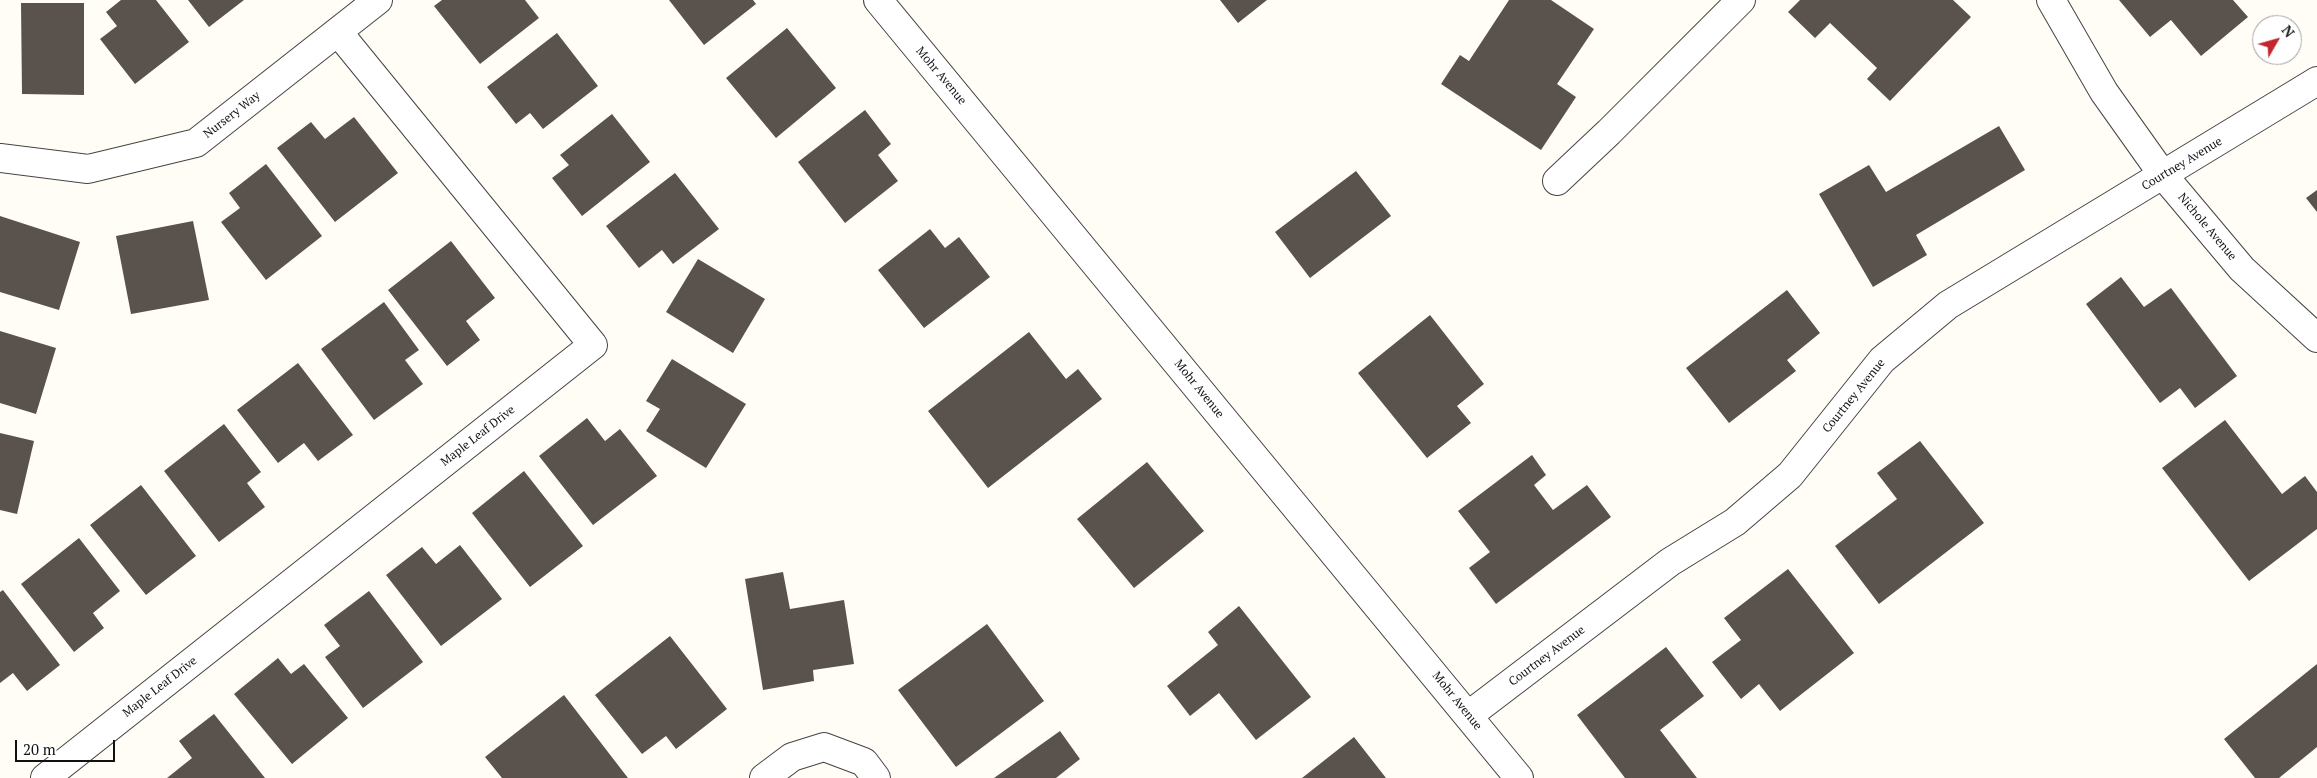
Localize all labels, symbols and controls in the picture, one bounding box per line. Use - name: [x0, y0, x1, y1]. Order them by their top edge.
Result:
- north arrow: [2252, 15, 2302, 65]
- text: N: [2278, 21, 2299, 41]
- street label: Mohr Avenue: [913, 44, 969, 108]
- street label: Nursery Way: [201, 88, 263, 142]
- street label: Courtney Avenue: [2139, 134, 2225, 194]
- street label: Nichole Avenue: [2175, 190, 2239, 264]
- street label: Courtney Avenue: [1820, 356, 1888, 436]
- street label: Mohr Avenue: [1171, 357, 1227, 421]
- street label: Maple Leaf Drive: [438, 403, 518, 469]
- street label: Courtney Avenue: [1506, 623, 1588, 689]
- street label: Maple Leaf Drive: [120, 654, 200, 720]
- street label: Mohr Avenue: [1429, 669, 1485, 733]
- scale bar: [18, 730, 118, 762]
- text: 20 m: [23, 739, 56, 759]

